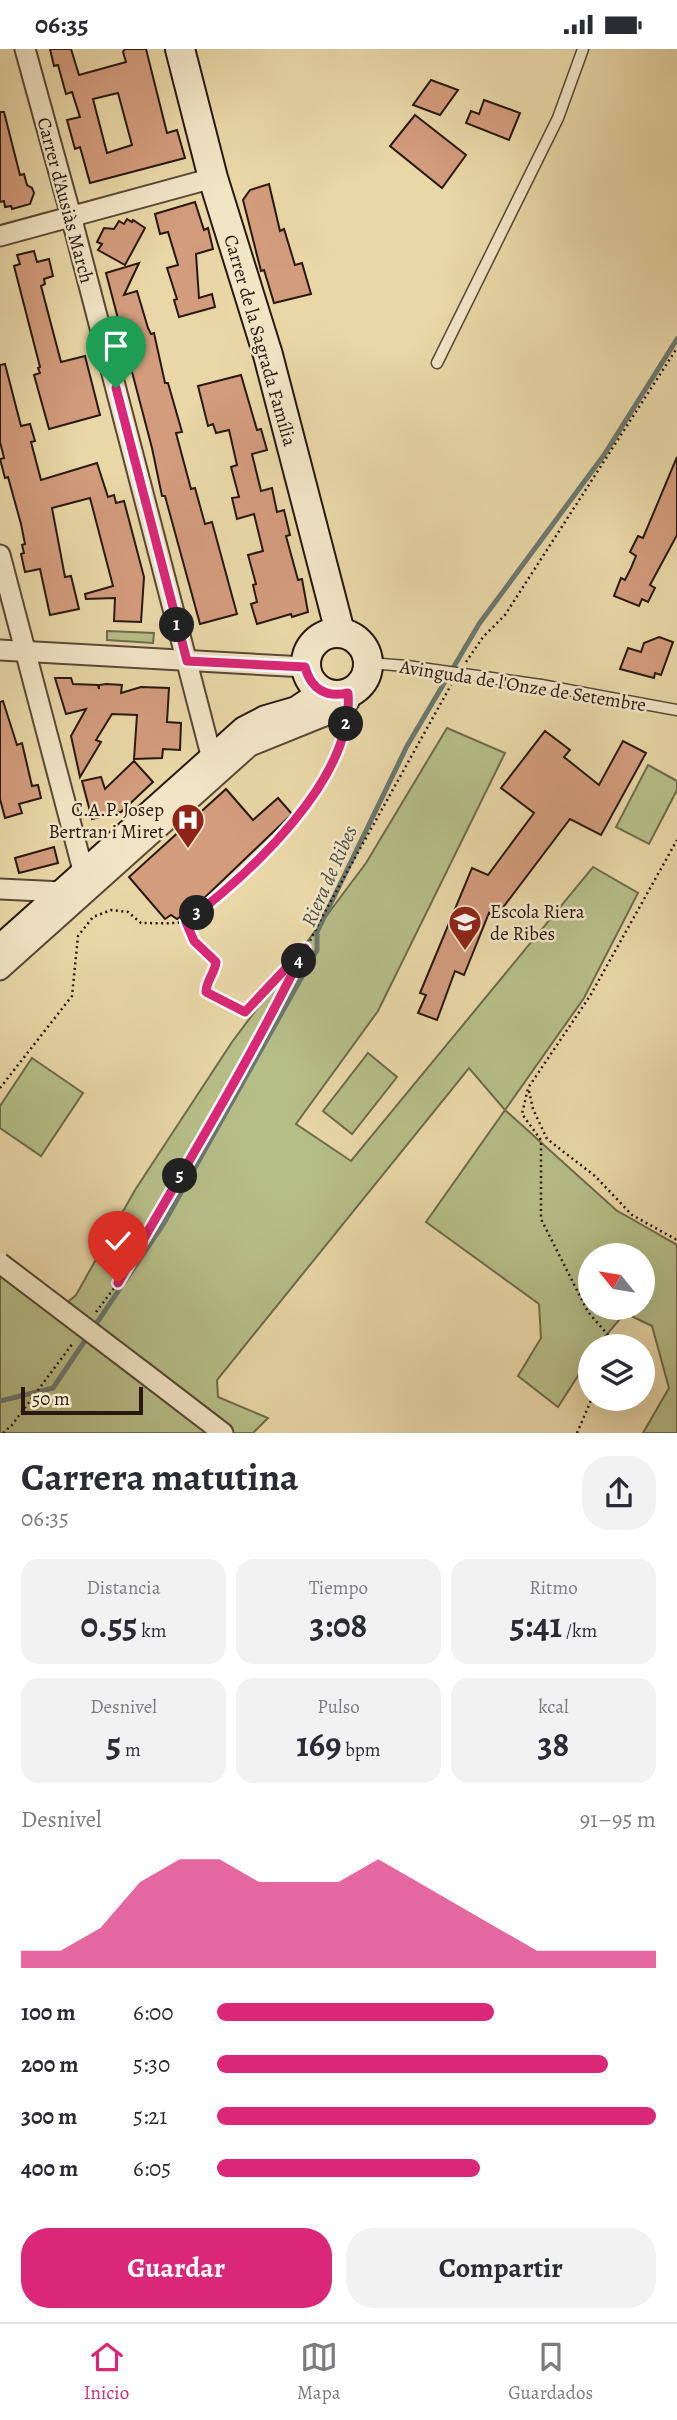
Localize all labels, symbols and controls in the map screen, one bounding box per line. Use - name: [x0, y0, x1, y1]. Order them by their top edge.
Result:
- text: 06:35: [35, 7, 89, 42]
- street label: Carrer d'Ausiàs March: [30, 114, 100, 286]
- street label: Carrer de la Sagrada Família: [217, 231, 303, 449]
- pin: [86, 316, 146, 388]
- icon: arrive: [97, 327, 135, 365]
- pin: 1: [160, 607, 194, 643]
- text: 1: [173, 611, 180, 637]
- street label: Avinguda de l'Onze de Setembre: [397, 654, 648, 718]
- pin: 2: [328, 707, 364, 741]
- text: 2: [341, 710, 350, 736]
- place label: C.A.P. Josep Bertran i Miret: [48, 797, 164, 845]
- hospital icon: C.A.P. Josep Bertran i Miret: [169, 801, 207, 850]
- water label: Riera de Ribes: [294, 821, 364, 931]
- pin: 3: [180, 895, 214, 931]
- text: 3: [192, 899, 201, 925]
- place label: Escola Riera de Ribes: [490, 899, 585, 947]
- school or university icon: Escola Riera de Ribes: [446, 903, 484, 952]
- pin: 4: [282, 943, 316, 979]
- text: 4: [294, 947, 303, 973]
- pin: 5: [162, 1159, 198, 1193]
- text: 5: [175, 1162, 184, 1188]
- pin: [88, 1211, 148, 1283]
- icon: check: [99, 1222, 137, 1260]
- north arrow: [578, 1243, 654, 1319]
- map controls: [578, 1243, 655, 1411]
- button: layers: [578, 1334, 655, 1411]
- scale bar: [21, 1384, 144, 1416]
- text: 50 m: [32, 1386, 70, 1412]
- text: Carrera matutina: [21, 1451, 298, 1503]
- button: share: [582, 1456, 656, 1530]
- text: 06:35: [21, 1503, 69, 1534]
- text: Distancia: [86, 1575, 161, 1601]
- text: Tiempo: [309, 1575, 368, 1601]
- text: Ritmo: [529, 1575, 578, 1601]
- text: 0.55: [80, 1601, 138, 1649]
- text: 3:08: [310, 1601, 367, 1649]
- text: 5:41: [510, 1601, 562, 1649]
- text: km: [138, 1618, 167, 1644]
- text: /km: [562, 1618, 597, 1644]
- text: Desnivel: [90, 1694, 157, 1720]
- text: Pulso: [317, 1694, 360, 1720]
- text: kcal: [538, 1694, 569, 1720]
- text: 5: [106, 1720, 121, 1768]
- text: 169: [296, 1720, 341, 1768]
- text: 38: [538, 1720, 569, 1768]
- text: m: [121, 1737, 141, 1763]
- text: bpm: [341, 1737, 381, 1763]
- text: Desnivel: [21, 1804, 102, 1835]
- text: 91–95 m: [580, 1804, 656, 1835]
- text: 100 m: [21, 1997, 76, 2028]
- text: 6:00: [133, 1997, 174, 2028]
- text: 200 m: [21, 2049, 79, 2080]
- text: 5:30: [133, 2049, 170, 2080]
- text: 300 m: [21, 2101, 77, 2132]
- text: 5:21: [133, 2101, 167, 2132]
- text: 400 m: [21, 2153, 78, 2184]
- text: 6:05: [133, 2153, 171, 2184]
- button: Guardar: [21, 2228, 332, 2308]
- button: Compartir: [346, 2228, 656, 2308]
- tab: Inicio: [84, 2338, 129, 2406]
- tab: Mapa: [297, 2338, 341, 2406]
- tab: Guardados: [508, 2338, 593, 2406]

